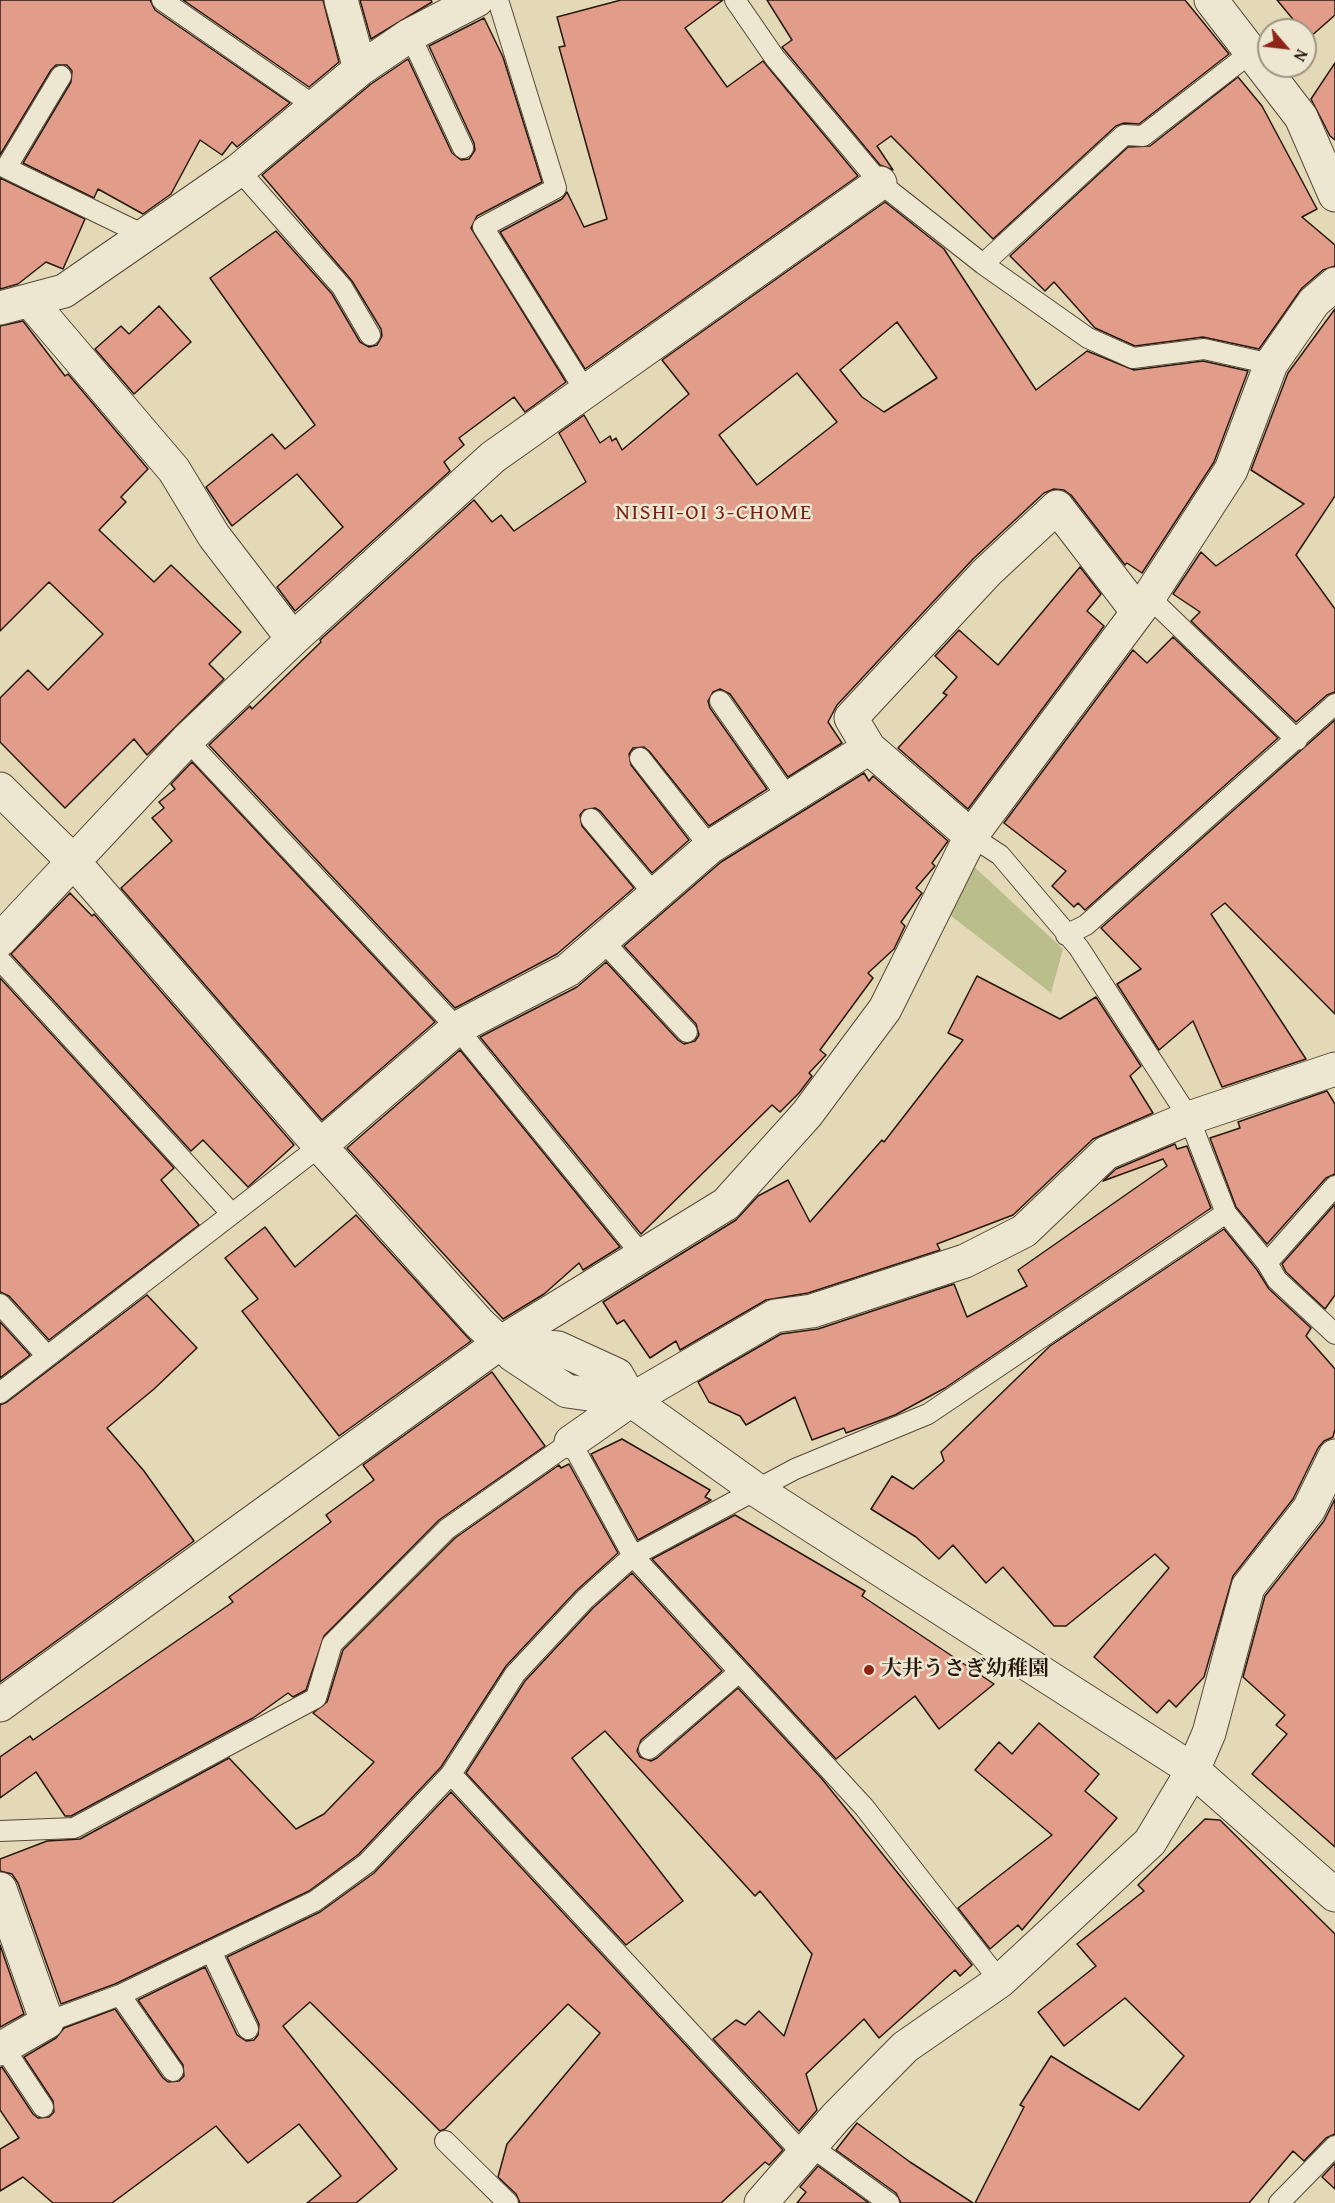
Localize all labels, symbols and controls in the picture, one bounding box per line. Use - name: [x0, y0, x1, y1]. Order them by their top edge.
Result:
- north arrow: [1257, 18, 1317, 78]
- text: N: [1288, 45, 1314, 66]
- district label: NISHI-OI 3-CHOME: [615, 500, 813, 526]
- place label: 大井うさぎ幼稚園: [881, 1657, 1049, 1683]
- marker: 大井うさぎ幼稚園: [862, 1663, 876, 1677]

